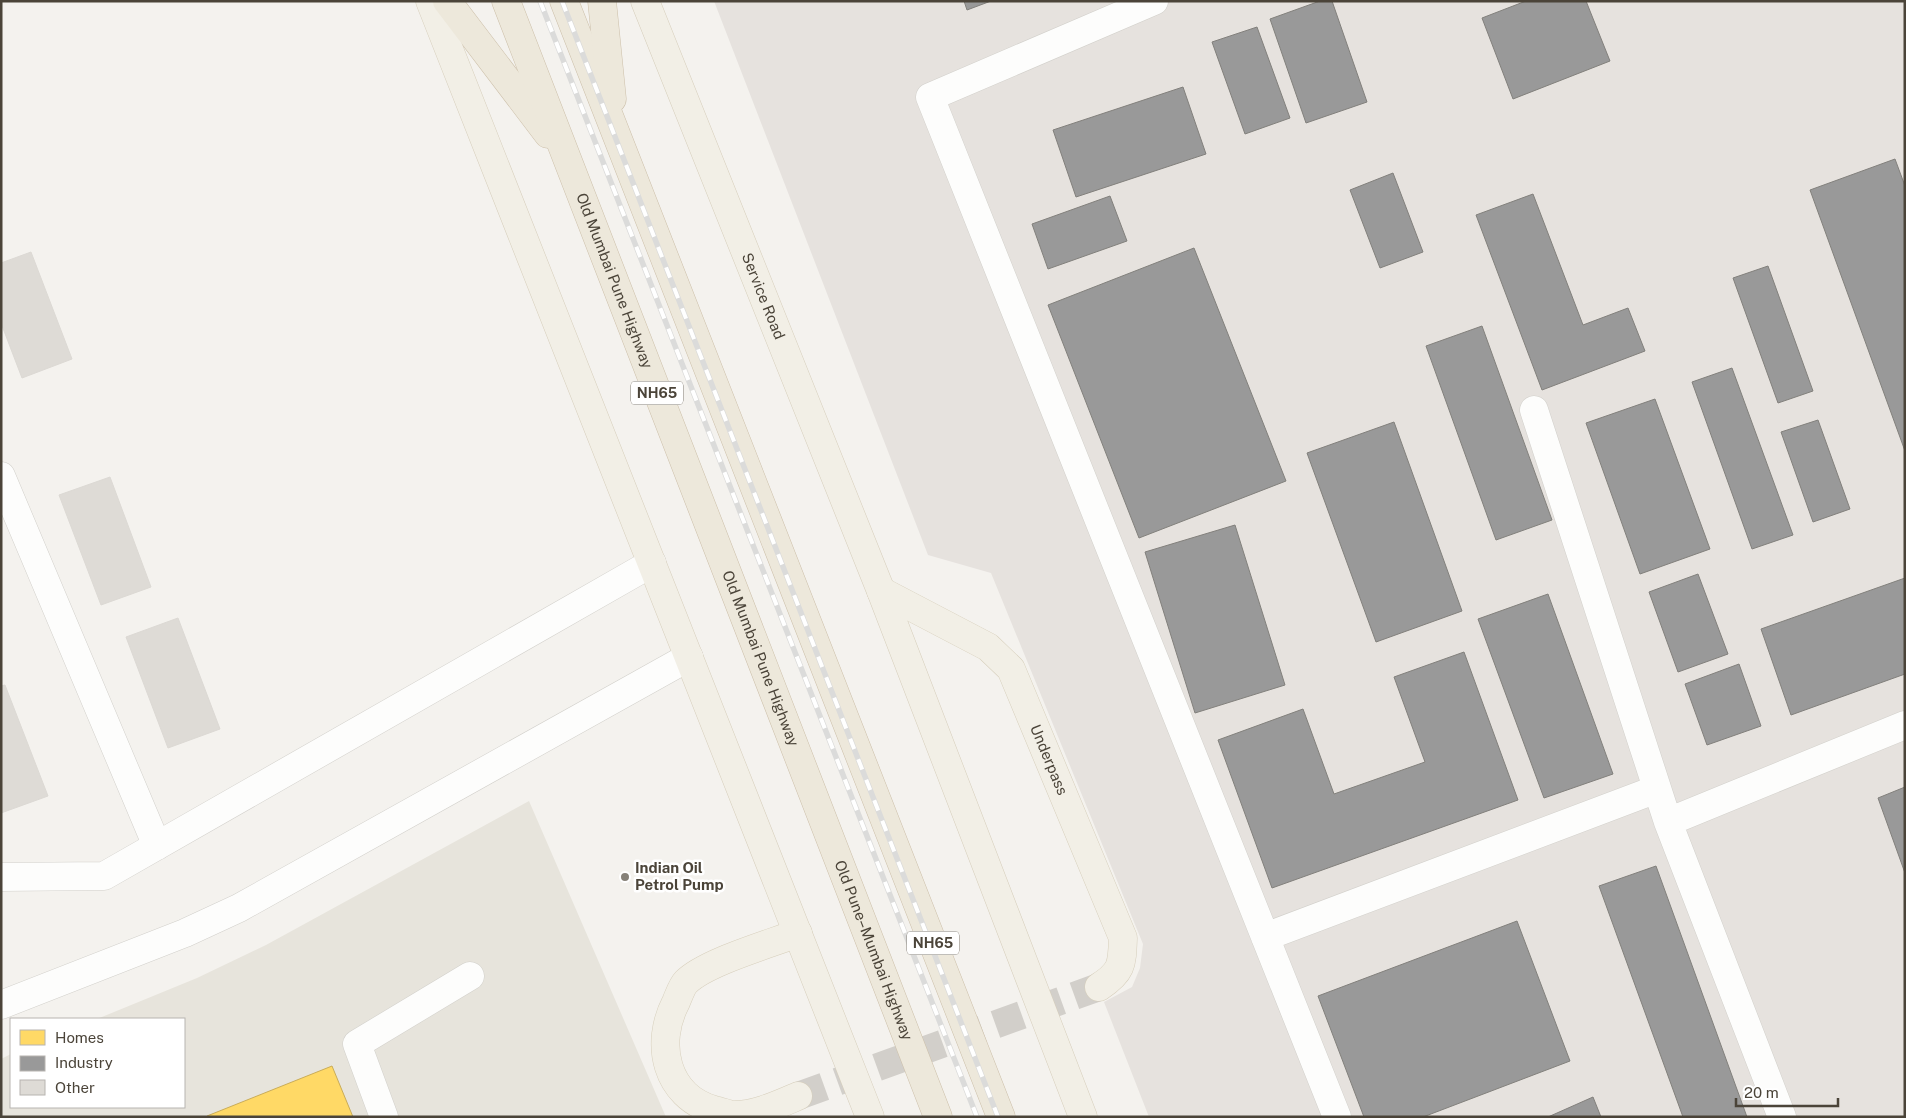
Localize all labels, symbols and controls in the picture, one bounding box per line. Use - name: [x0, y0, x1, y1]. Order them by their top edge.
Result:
- street label: Old Mumbai Pune Highway: [573, 190, 656, 371]
- street label: Service Road: [739, 250, 788, 342]
- road number: NH65: [631, 382, 683, 404]
- street label: Old Mumbai Pune Highway: [719, 568, 803, 748]
- street label: Underpass: [1027, 722, 1071, 797]
- street label: Old Pune–Mumbai Highway: [831, 858, 917, 1043]
- place label: Indian Oil Petrol Pump: [635, 859, 724, 893]
- marker: Indian Oil Petrol Pump: [619, 871, 631, 883]
- road number: NH65: [907, 931, 959, 954]
- legend: [10, 1018, 185, 1108]
- text: Homes: [55, 1029, 104, 1046]
- text: Industry: [55, 1054, 113, 1071]
- scale bar: [1736, 1076, 1838, 1108]
- text: Other: [55, 1079, 95, 1096]
- text: 20 m: [1744, 1084, 1779, 1101]

